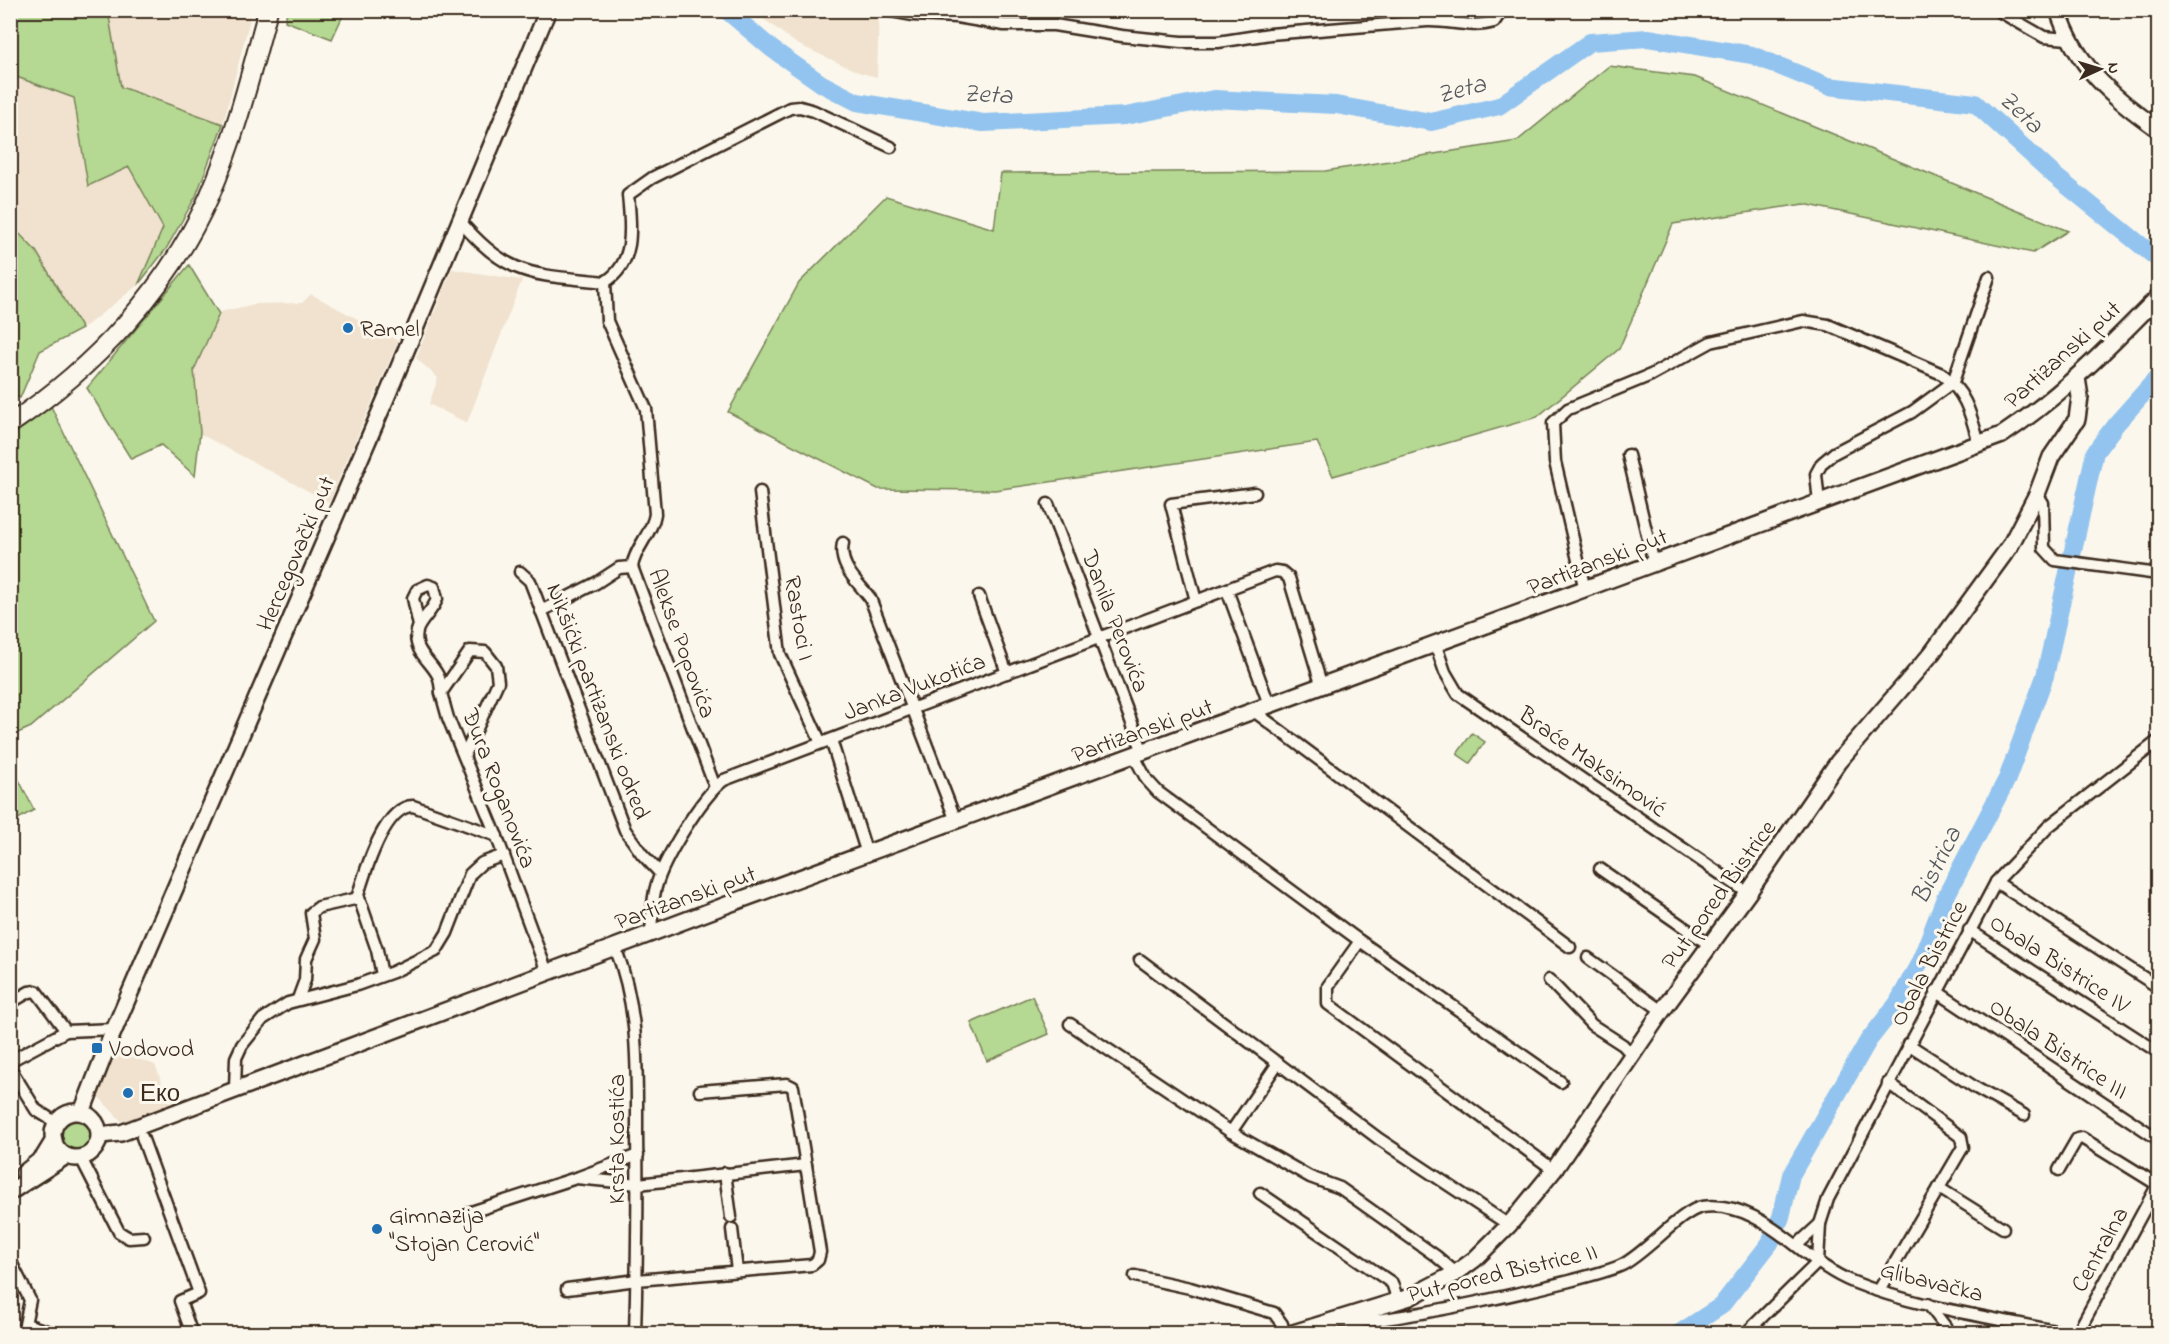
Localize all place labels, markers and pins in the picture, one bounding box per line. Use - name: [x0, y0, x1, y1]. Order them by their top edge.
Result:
- place label: Ramel: [360, 313, 420, 348]
- marker: Ramel: [341, 321, 355, 335]
- place label: Vodovod: [108, 1033, 194, 1068]
- marker: Vodovod: [90, 1041, 104, 1055]
- place label: Еко: [140, 1078, 180, 1113]
- marker: Еко: [121, 1086, 135, 1100]
- place label: Gimnazija "Stojan Cerović": [389, 1200, 539, 1263]
- marker: Gimnazija "Stojan Cerović": [370, 1222, 384, 1236]

